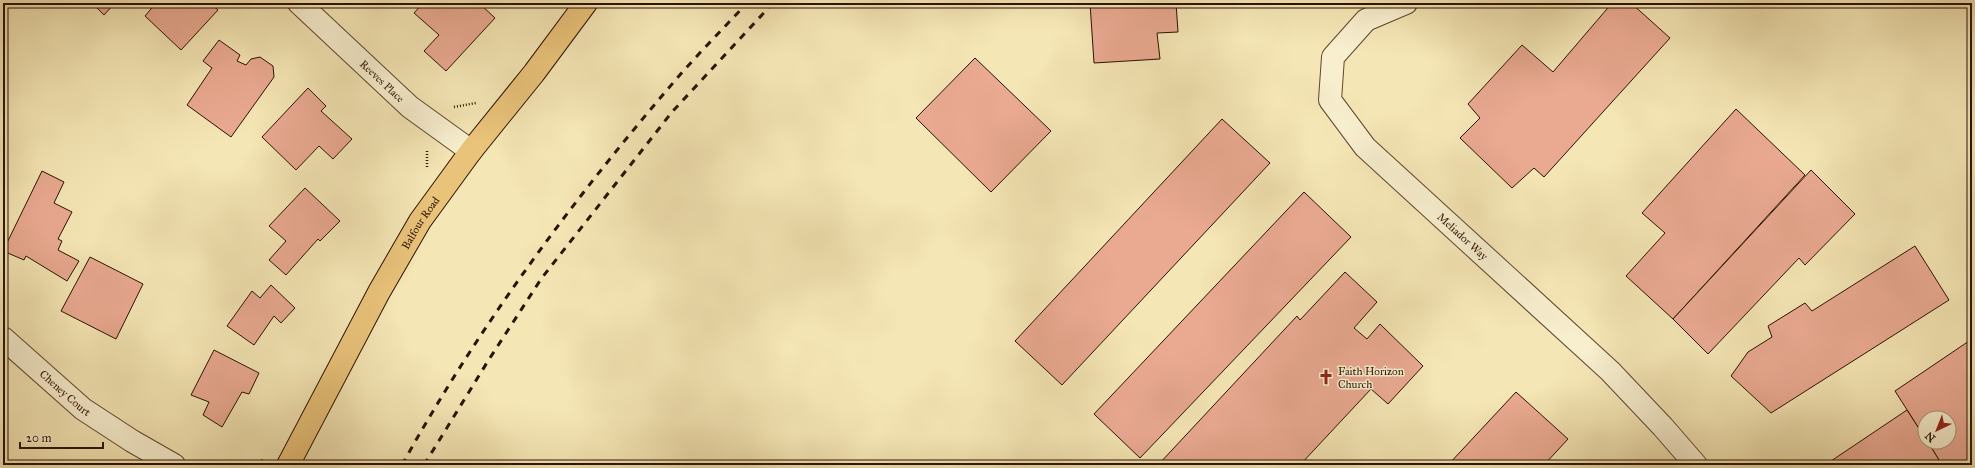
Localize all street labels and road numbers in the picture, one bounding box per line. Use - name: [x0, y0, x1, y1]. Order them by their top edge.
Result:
- street label: Reeves Place: [357, 57, 407, 105]
- street label: Balfour Road: [399, 194, 442, 252]
- street label: Meliador Way: [1435, 210, 1491, 263]
- street label: Cheney Court: [37, 367, 93, 419]

